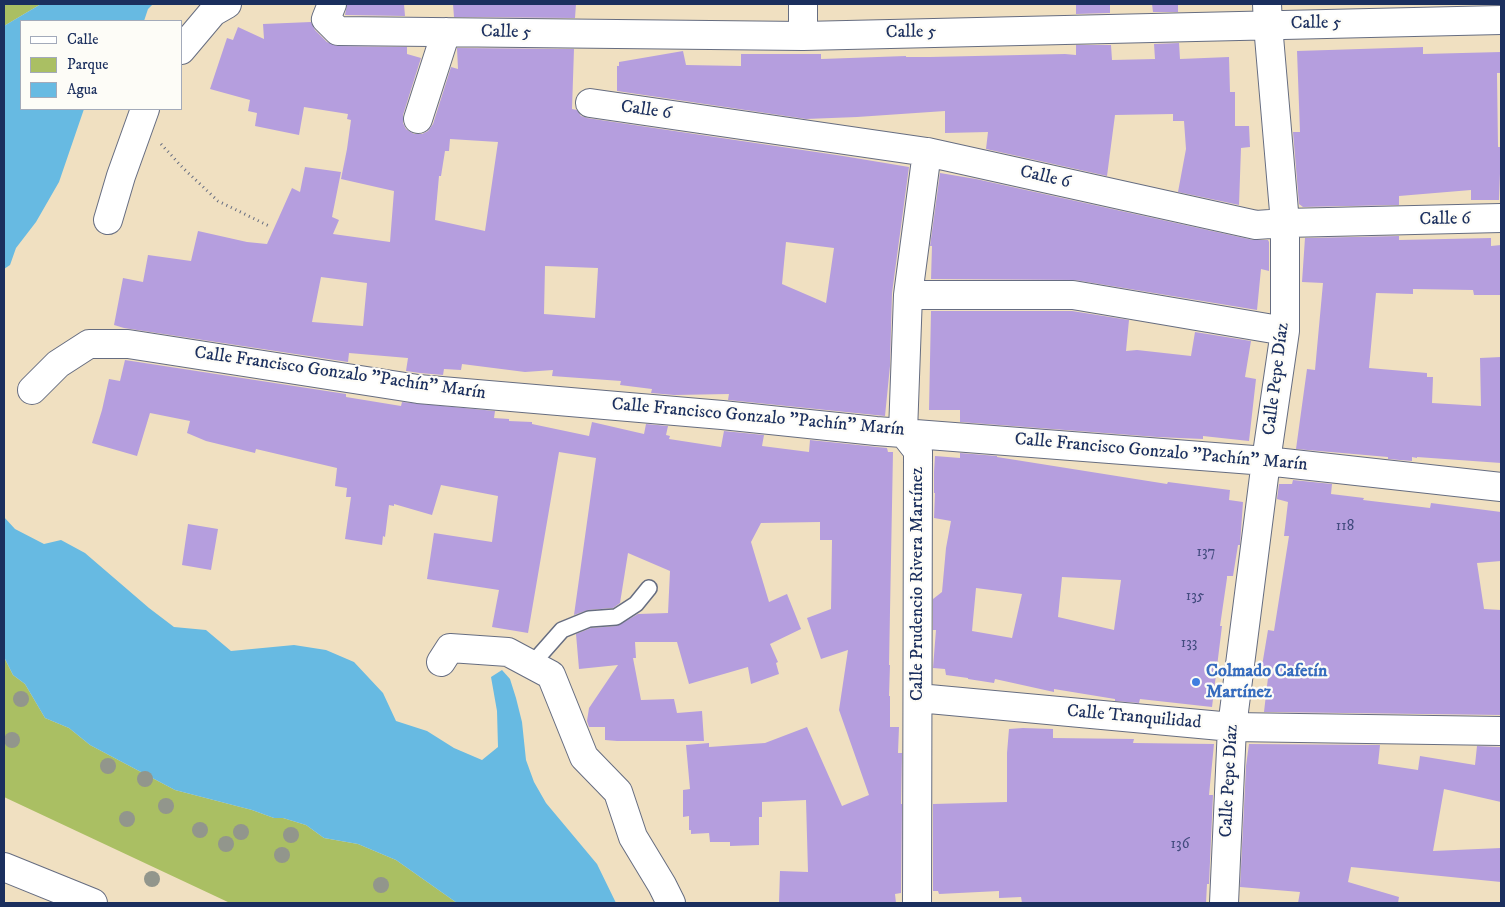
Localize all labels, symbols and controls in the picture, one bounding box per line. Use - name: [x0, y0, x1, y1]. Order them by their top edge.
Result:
- street label: Calle 5: [1291, 13, 1341, 35]
- legend: [20, 20, 182, 110]
- street label: Calle 5: [481, 22, 531, 44]
- street label: Calle 5: [886, 22, 936, 44]
- text: Calle: [67, 30, 99, 49]
- text: Parque: [67, 55, 108, 74]
- text: Agua: [67, 80, 97, 99]
- street label: Calle 6: [619, 97, 673, 125]
- street label: Calle 6: [1018, 162, 1072, 194]
- street label: Calle 6: [1419, 209, 1471, 231]
- street label: Calle Pepe Díaz: [1259, 322, 1295, 436]
- street label: Calle Francisco Gonzalo "Pachín" Marín: [193, 343, 487, 405]
- street label: Calle Francisco Gonzalo "Pachín" Marín: [611, 394, 905, 442]
- street label: Calle Francisco Gonzalo "Pachín" Marín: [1014, 429, 1308, 477]
- street label: Calle Prudencio Rivera Martínez: [907, 467, 929, 701]
- house number: 118: [1336, 518, 1354, 536]
- house number: 137: [1196, 544, 1216, 562]
- house number: 135: [1186, 588, 1204, 606]
- house number: 133: [1181, 635, 1197, 653]
- place label: Colmado Cafetín Martínez: [1206, 661, 1327, 704]
- marker: Colmado Cafetín Martínez: [1190, 676, 1202, 688]
- street label: Calle Tranquilidad: [1066, 701, 1202, 735]
- street label: Calle Pepe Díaz: [1216, 724, 1244, 838]
- house number: 136: [1171, 836, 1189, 854]

